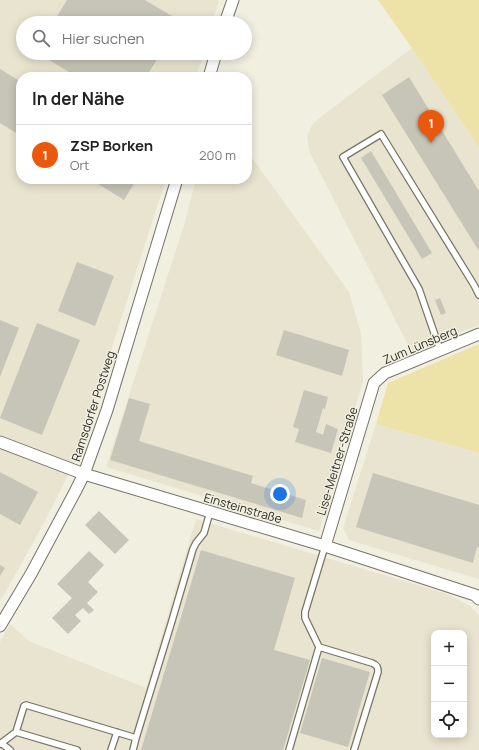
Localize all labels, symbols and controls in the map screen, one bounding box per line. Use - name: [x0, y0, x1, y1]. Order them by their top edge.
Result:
- search box: [16, 16, 252, 60]
- icon: search: [30, 27, 52, 49]
- text: Hier suchen: [62, 28, 144, 49]
- text: In der Nähe: [32, 87, 125, 110]
- pin: 1: [418, 110, 444, 143]
- text: ZSP Borken: [70, 135, 153, 156]
- text: 1: [42, 146, 48, 164]
- text: 200 m: [199, 146, 236, 164]
- text: Ort: [70, 156, 89, 174]
- street label: Zum Lünsberg: [380, 322, 460, 368]
- street label: Ramsdorfer Postweg: [67, 348, 119, 464]
- street label: Lise-Meitner-Straße: [312, 405, 362, 517]
- your location: [270, 484, 290, 504]
- street label: Einsteinstraße: [202, 489, 284, 527]
- map controls: [431, 630, 467, 738]
- button: +: [431, 630, 467, 666]
- button: −: [431, 666, 467, 702]
- button: locate: [431, 702, 467, 738]

